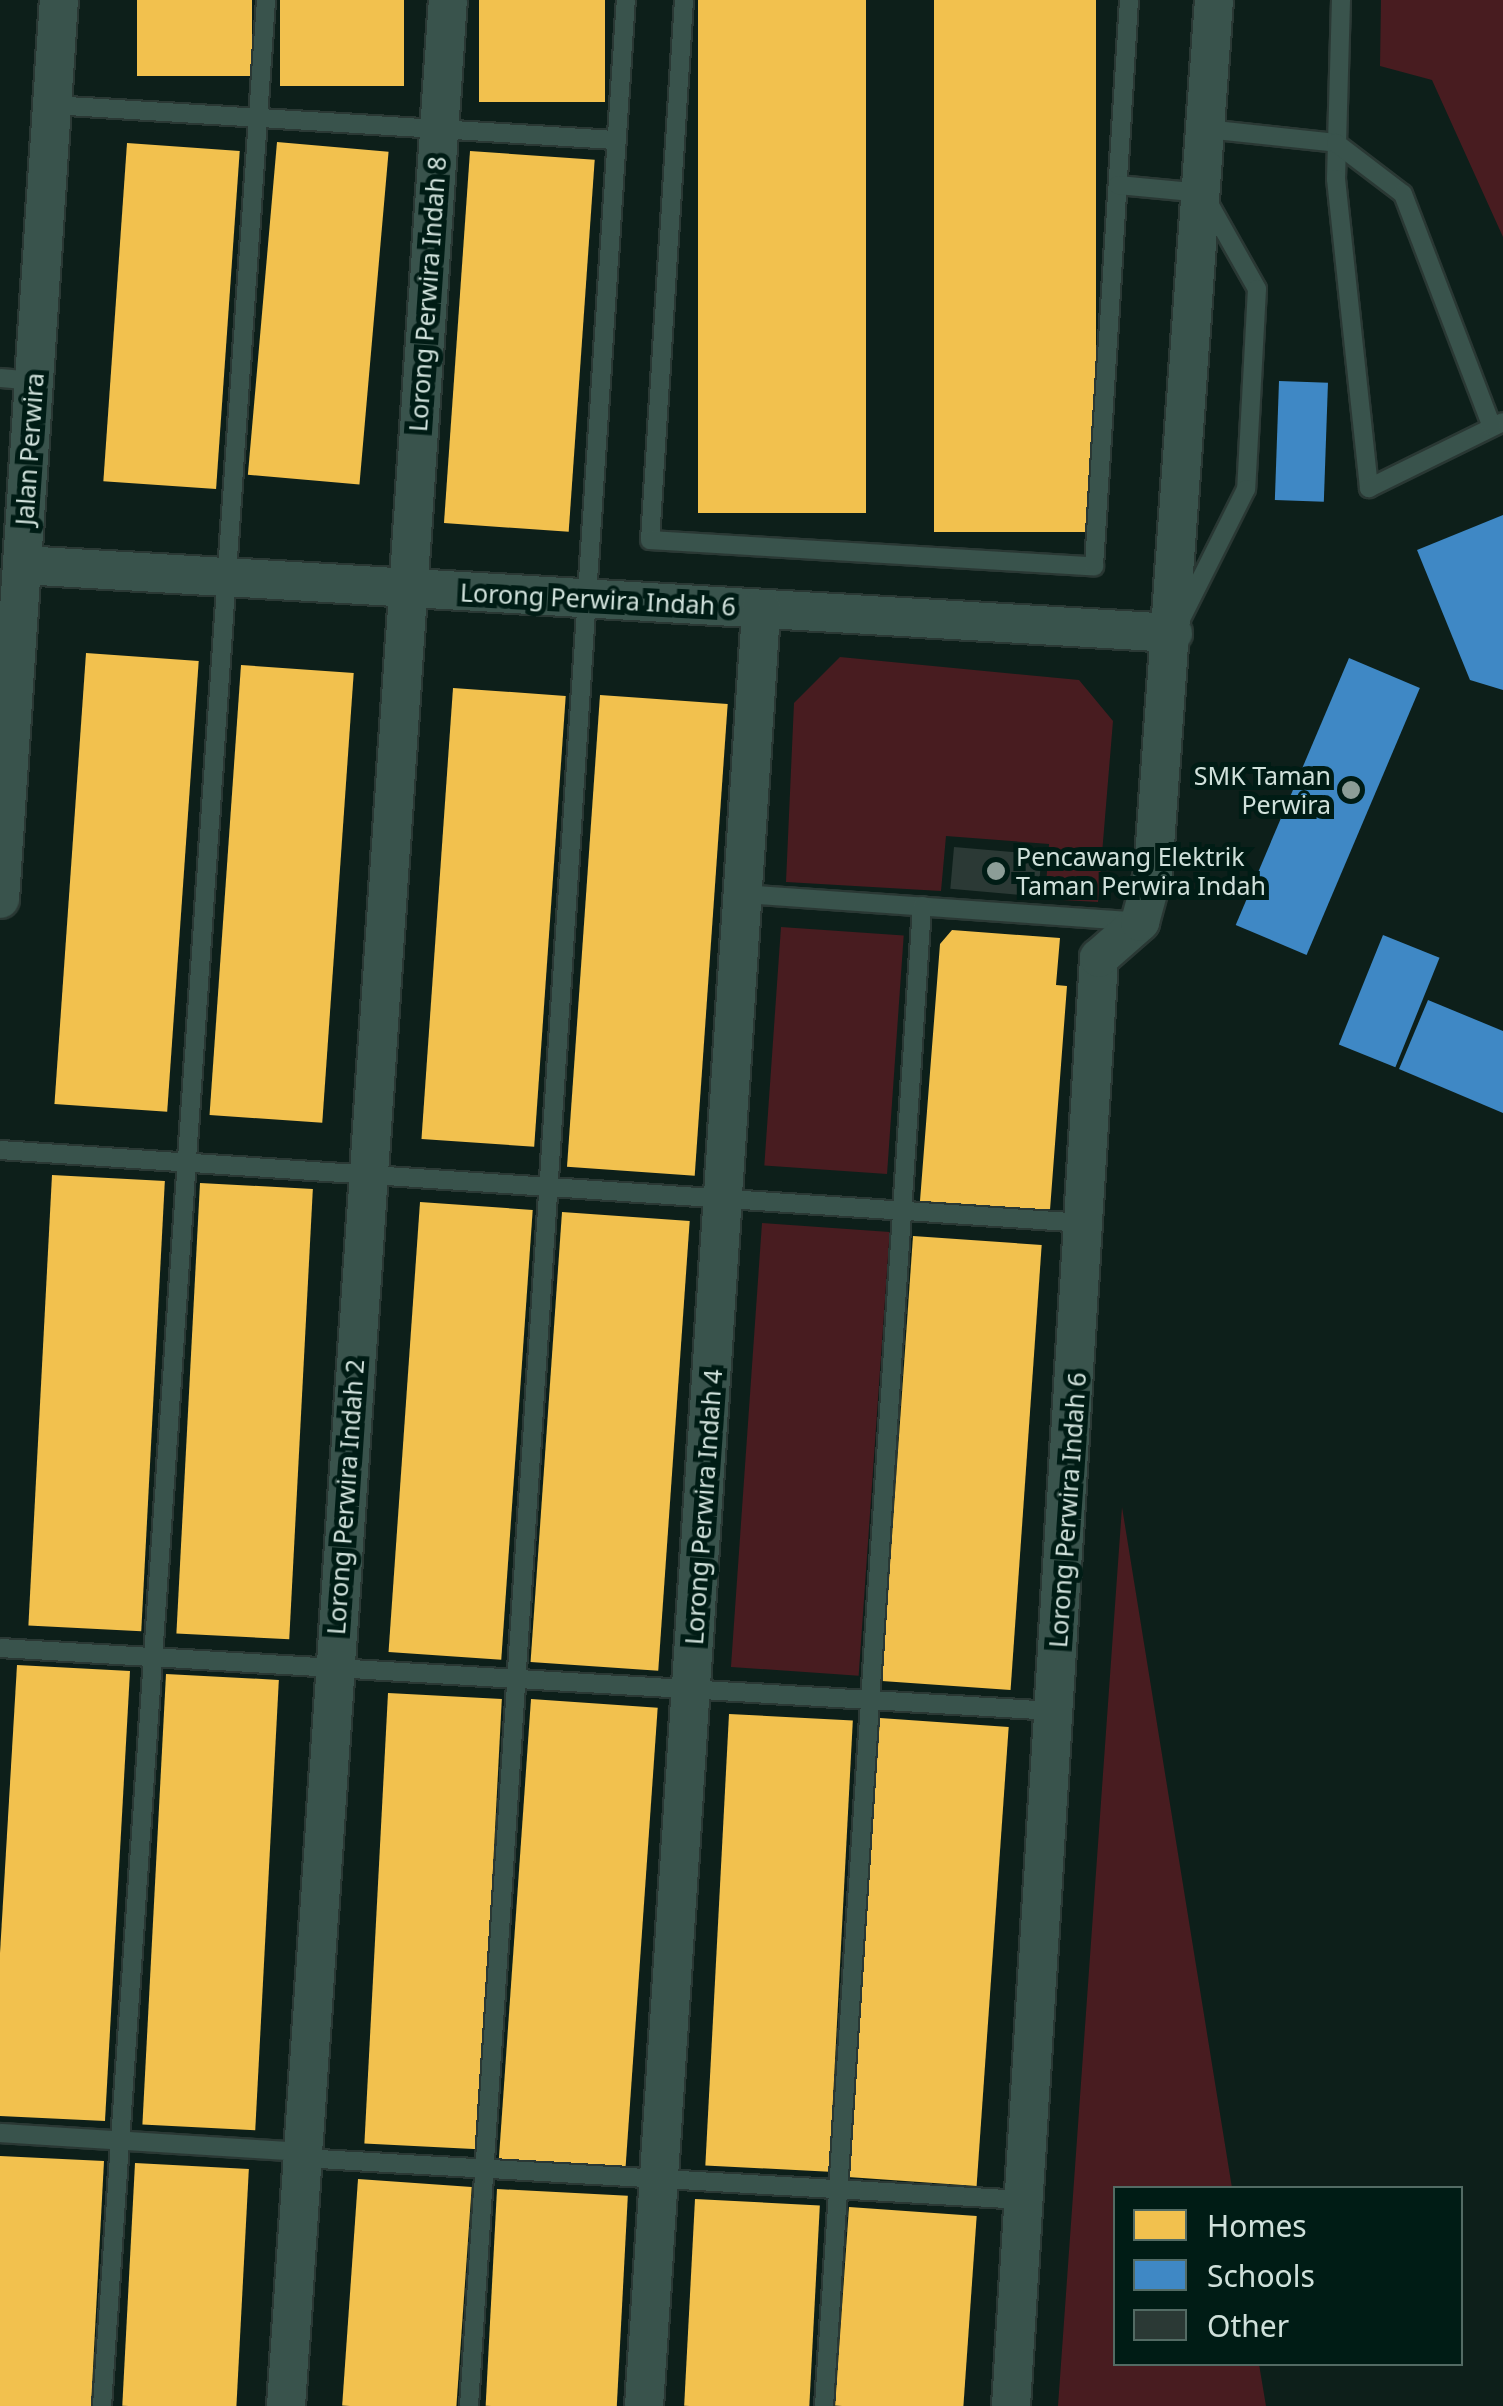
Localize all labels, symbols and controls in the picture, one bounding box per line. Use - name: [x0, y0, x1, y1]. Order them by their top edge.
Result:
- street label: Lorong Perwira Indah 8: [402, 155, 452, 433]
- street label: Jalan Perwira: [9, 372, 49, 526]
- street label: Lorong Perwira Indah 6: [459, 577, 737, 621]
- place label: SMK Taman Perwira: [1194, 761, 1331, 820]
- marker: SMK Taman Perwira: [1340, 779, 1362, 801]
- place label: Pencawang Elektrik Taman Perwira Indah: [1016, 842, 1266, 901]
- marker: Pencawang Elektrik Taman Perwira Indah: [985, 860, 1007, 882]
- street label: Lorong Perwira Indah 2: [320, 1358, 370, 1636]
- street label: Lorong Perwira Indah 4: [678, 1368, 728, 1646]
- street label: Lorong Perwira Indah 6: [1042, 1371, 1092, 1649]
- legend: [1113, 2186, 1463, 2366]
- text: Homes: [1207, 2205, 1307, 2246]
- text: Schools: [1207, 2255, 1315, 2296]
- text: Other: [1207, 2305, 1289, 2346]

